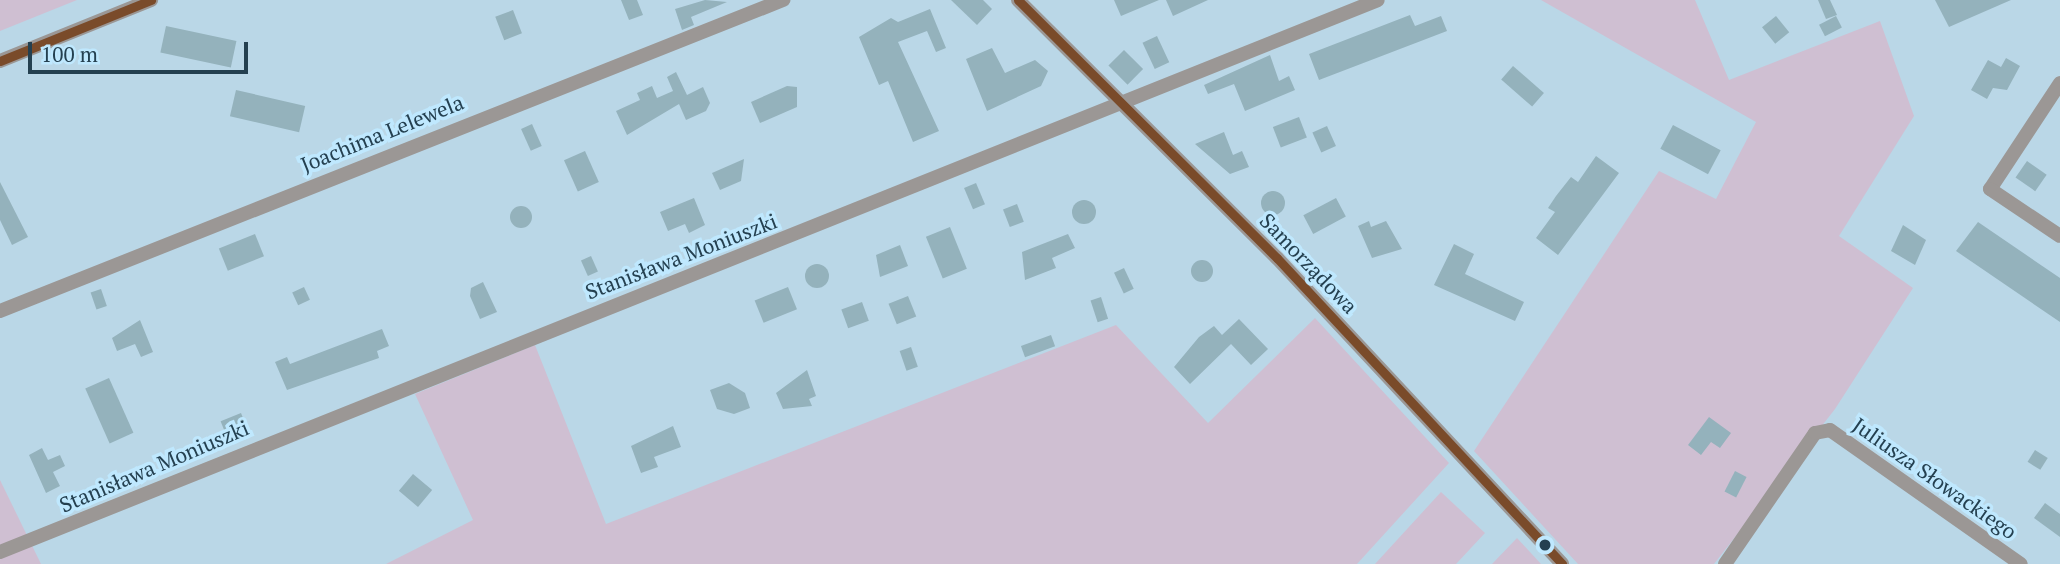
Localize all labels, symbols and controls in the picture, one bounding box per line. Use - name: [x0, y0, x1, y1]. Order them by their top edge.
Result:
- scale bar: [32, 28, 252, 72]
- text: 100 m: [41, 40, 98, 68]
- street label: Joachima Lelewela: [297, 89, 467, 177]
- street label: Stanisława Moniuszki: [582, 208, 780, 304]
- street label: Samorządowa: [1255, 208, 1363, 318]
- street label: Juliusza Słowackiego: [1848, 412, 2022, 544]
- street label: Stanisława Moniuszki: [56, 415, 252, 517]
- unlabelled marker: [1538, 538, 1552, 552]

